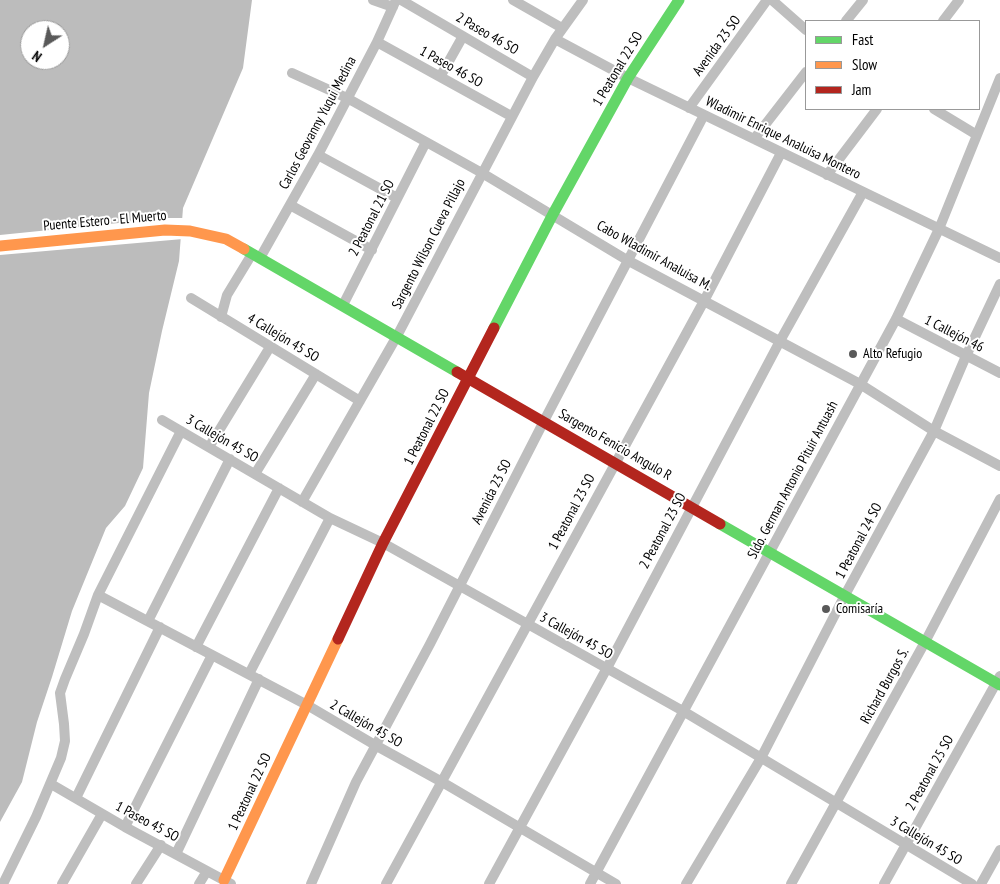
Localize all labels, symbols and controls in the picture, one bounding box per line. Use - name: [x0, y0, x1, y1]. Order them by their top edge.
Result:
- street label: 2 Paseo 46 SO: [453, 9, 521, 59]
- street label: Avenida 23 SO: [689, 13, 745, 79]
- north arrow: [20, 20, 70, 70]
- legend: [805, 20, 980, 110]
- street label: 1 Peatonal 22 SO: [589, 29, 647, 109]
- text: Fast: [852, 30, 873, 49]
- street label: 1 Paseo 46 SO: [417, 43, 485, 91]
- text: N: [29, 47, 45, 66]
- street label: Carlos Geovanny Yuqui Medina: [276, 54, 360, 192]
- text: Slow: [852, 55, 877, 74]
- text: Jam: [852, 80, 871, 99]
- street label: Wladimir Enrique Analuisa Montero: [703, 93, 863, 183]
- street label: Sargento Wilson Cueva Pillajo: [389, 176, 469, 312]
- street label: 2 Peatonal 21 SO: [346, 177, 398, 259]
- street label: Puente Estero - El Muerto: [43, 207, 167, 235]
- street label: Cabo Wladimir Analuisa M.: [594, 217, 714, 295]
- street label: 4 Callejón 45 SO: [244, 310, 322, 366]
- street label: 1 Callejón 46: [922, 312, 986, 356]
- place label: Alto Refugio: [863, 346, 922, 362]
- marker: Alto Refugio: [847, 348, 859, 360]
- street label: 1 Peatonal 22 SO: [401, 386, 453, 468]
- street label: Sldo. German Antonio Pituir Antuash: [744, 398, 842, 562]
- street label: Sargento Fenicio Angulo R: [555, 406, 675, 484]
- street label: 3 Callejón 45 SO: [183, 412, 261, 466]
- street label: Avenida 23 SO: [469, 457, 515, 527]
- street label: 1 Peatonal 23 SO: [545, 471, 599, 553]
- street label: 2 Peatonal 23 SO: [636, 490, 690, 572]
- street label: 1 Peatonal 24 SO: [832, 500, 886, 582]
- place label: Comisaría: [836, 601, 883, 617]
- marker: Comisaría: [820, 603, 832, 615]
- street label: 3 Callejón 45 SO: [537, 609, 615, 663]
- street label: Richard Burgos S.: [857, 645, 913, 727]
- street label: 2 Callejón 45 SO: [327, 697, 405, 751]
- street label: 2 Peatonal 25 SO: [902, 732, 958, 814]
- street label: 1 Peatonal 22 SO: [225, 751, 275, 833]
- street label: 1 Paseo 45 SO: [112, 798, 182, 846]
- street label: 3 Callejón 45 SO: [887, 813, 965, 869]

